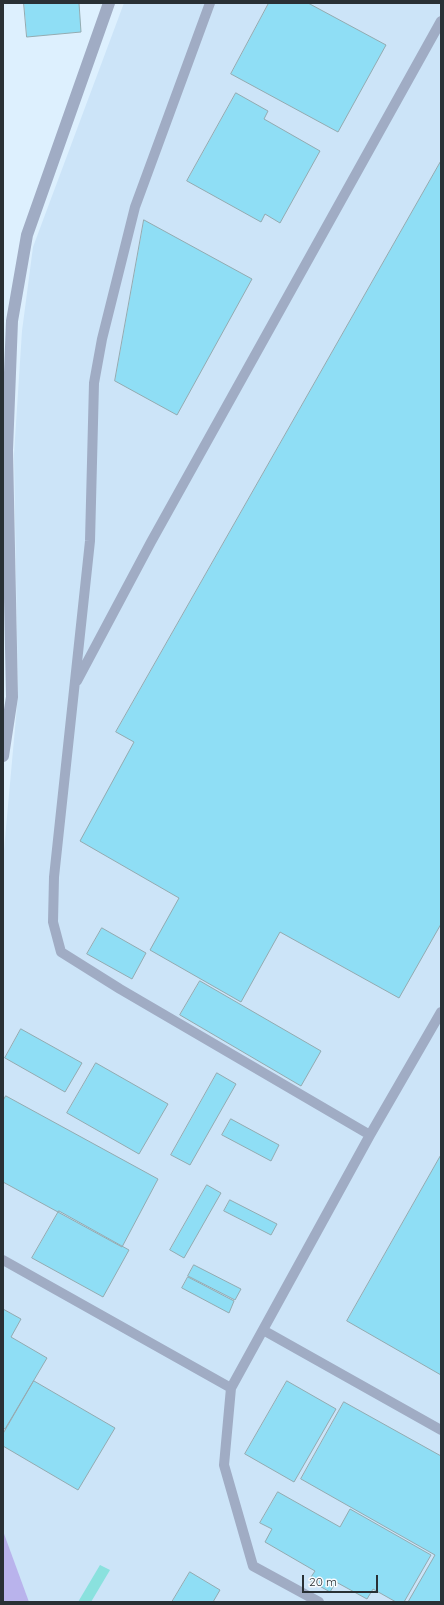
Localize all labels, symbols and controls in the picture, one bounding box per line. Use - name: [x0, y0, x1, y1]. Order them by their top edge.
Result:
- scale bar: [304, 1567, 380, 1593]
- text: 20 m: [309, 1574, 337, 1589]

